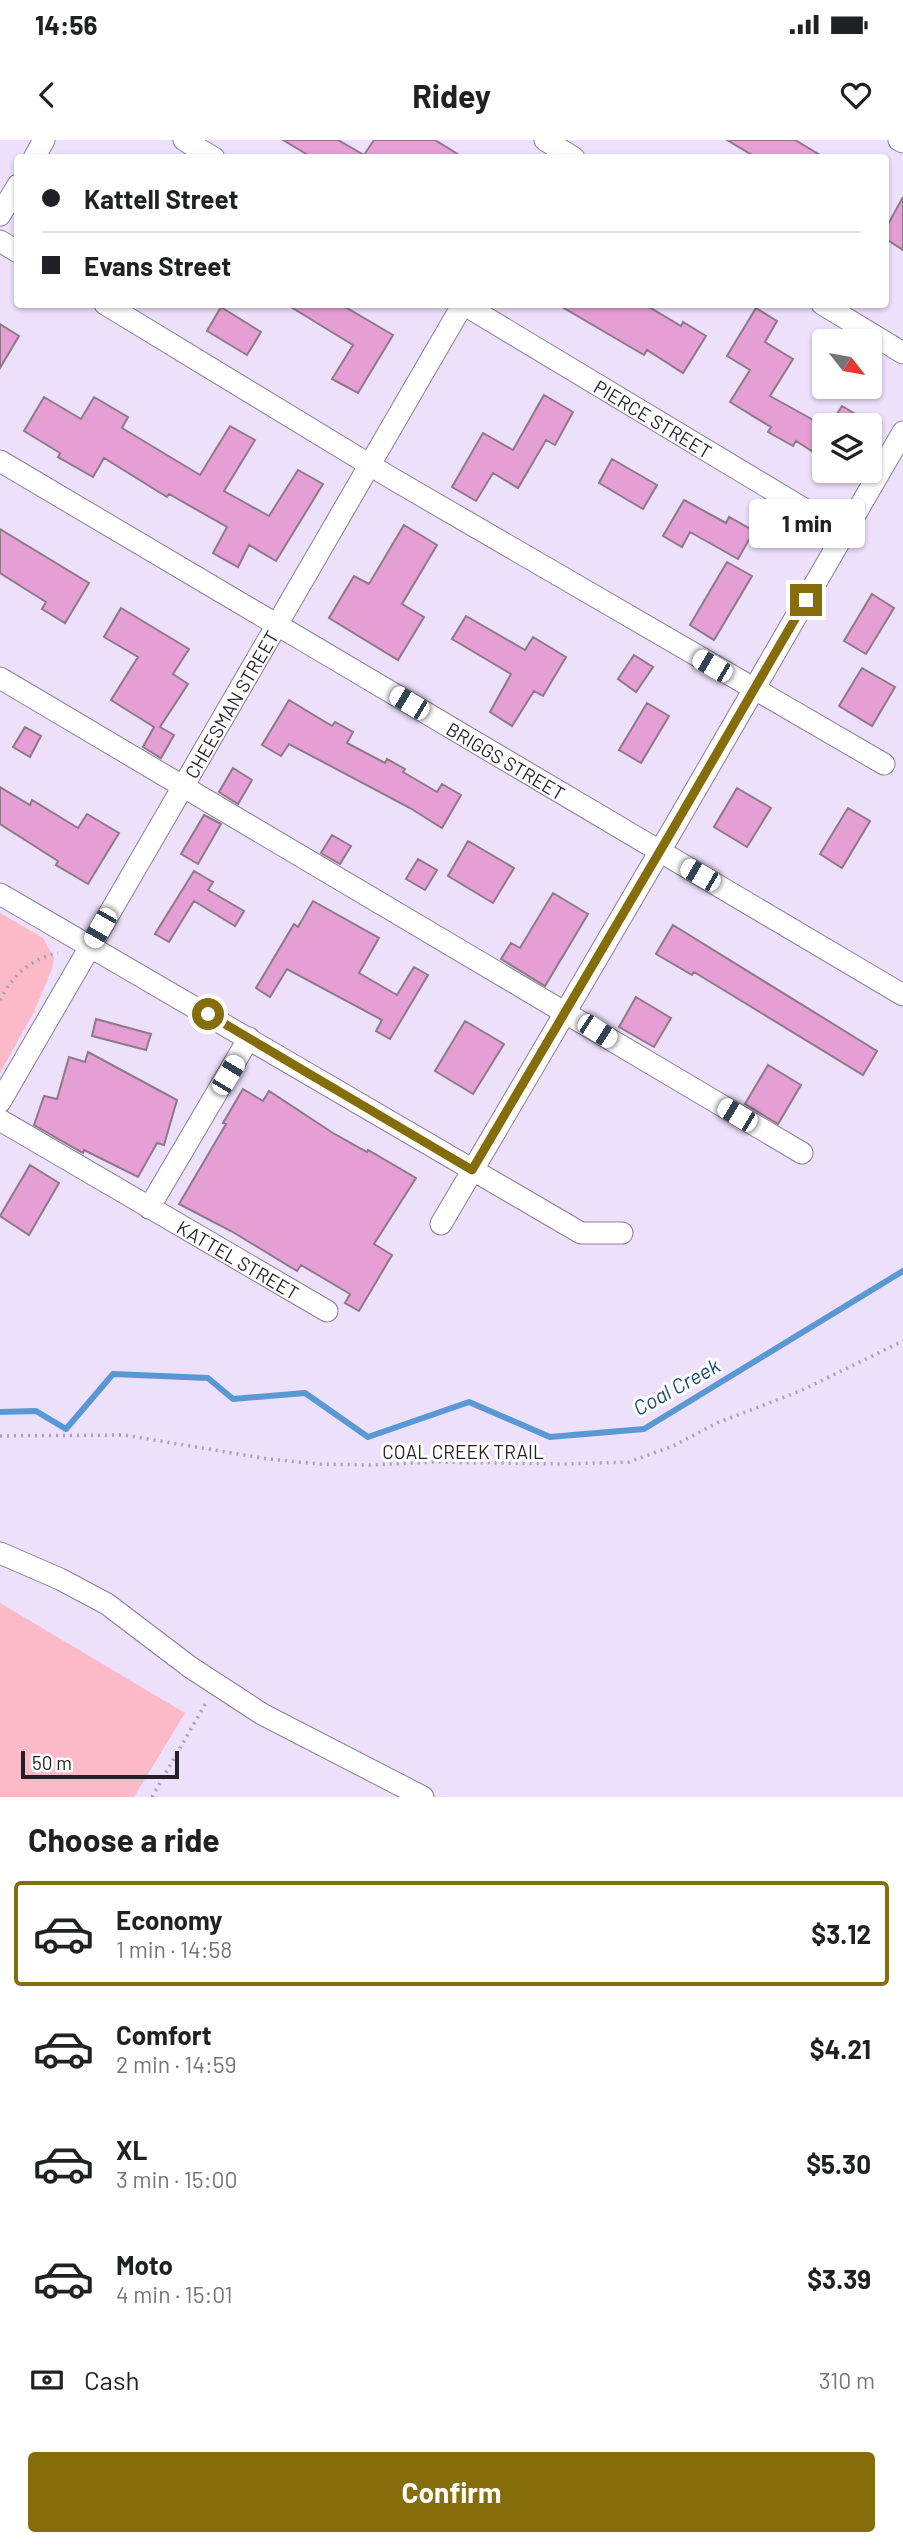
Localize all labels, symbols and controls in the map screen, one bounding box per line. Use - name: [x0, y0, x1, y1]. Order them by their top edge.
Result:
- text: 14:56: [35, 9, 97, 40]
- icon: back: [28, 76, 66, 114]
- text: Ridey: [412, 76, 491, 114]
- icon: heart: [837, 76, 875, 114]
- text: Kattell Street: [84, 183, 238, 214]
- text: Evans Street: [84, 250, 231, 281]
- north arrow: [812, 329, 882, 399]
- map controls: [812, 329, 882, 483]
- street label: PIERCE STREET: [590, 374, 716, 463]
- button: layers: [812, 413, 882, 483]
- callout: 1 min: [748, 498, 864, 547]
- text: 1 min: [782, 509, 832, 537]
- route end: [790, 584, 822, 616]
- street label: CHEESMAN STREET: [179, 626, 283, 782]
- car: [689, 646, 736, 686]
- car: [386, 683, 433, 723]
- street label: BRIGGS STREET: [443, 716, 570, 804]
- car: [677, 855, 724, 895]
- car: [81, 905, 120, 951]
- route start: [192, 998, 224, 1030]
- car: [574, 1011, 621, 1051]
- car: [209, 1052, 248, 1098]
- car: [714, 1095, 761, 1135]
- street label: KATTEL STREET: [173, 1215, 303, 1304]
- water label: Coal Creek: [628, 1352, 724, 1420]
- street label: COAL CREEK TRAIL: [382, 1440, 544, 1463]
- scale bar: [21, 1748, 178, 1780]
- text: 50 m: [32, 1751, 72, 1774]
- text: Choose a ride: [28, 1820, 220, 1858]
- icon: car: [32, 1902, 95, 1965]
- text: Economy: [116, 1904, 222, 1935]
- text: $3.12: [811, 1918, 871, 1949]
- text: 1 min · 14:58: [116, 1935, 232, 1963]
- icon: car: [32, 2017, 95, 2080]
- text: Comfort: [116, 2019, 212, 2050]
- text: $4.21: [810, 2033, 871, 2064]
- text: 2 min · 14:59: [116, 2050, 237, 2078]
- icon: car: [32, 2132, 95, 2195]
- text: XL: [116, 2134, 147, 2165]
- text: $5.30: [806, 2148, 871, 2179]
- text: 3 min · 15:00: [116, 2165, 237, 2193]
- icon: car: [32, 2247, 95, 2310]
- text: Moto: [116, 2249, 173, 2280]
- text: $3.39: [807, 2263, 871, 2294]
- text: 4 min · 15:01: [116, 2280, 233, 2308]
- icon: cash: [28, 2361, 66, 2399]
- text: Cash: [84, 2364, 139, 2395]
- text: 310 m: [819, 2366, 875, 2394]
- button: Confirm: [28, 2452, 875, 2532]

